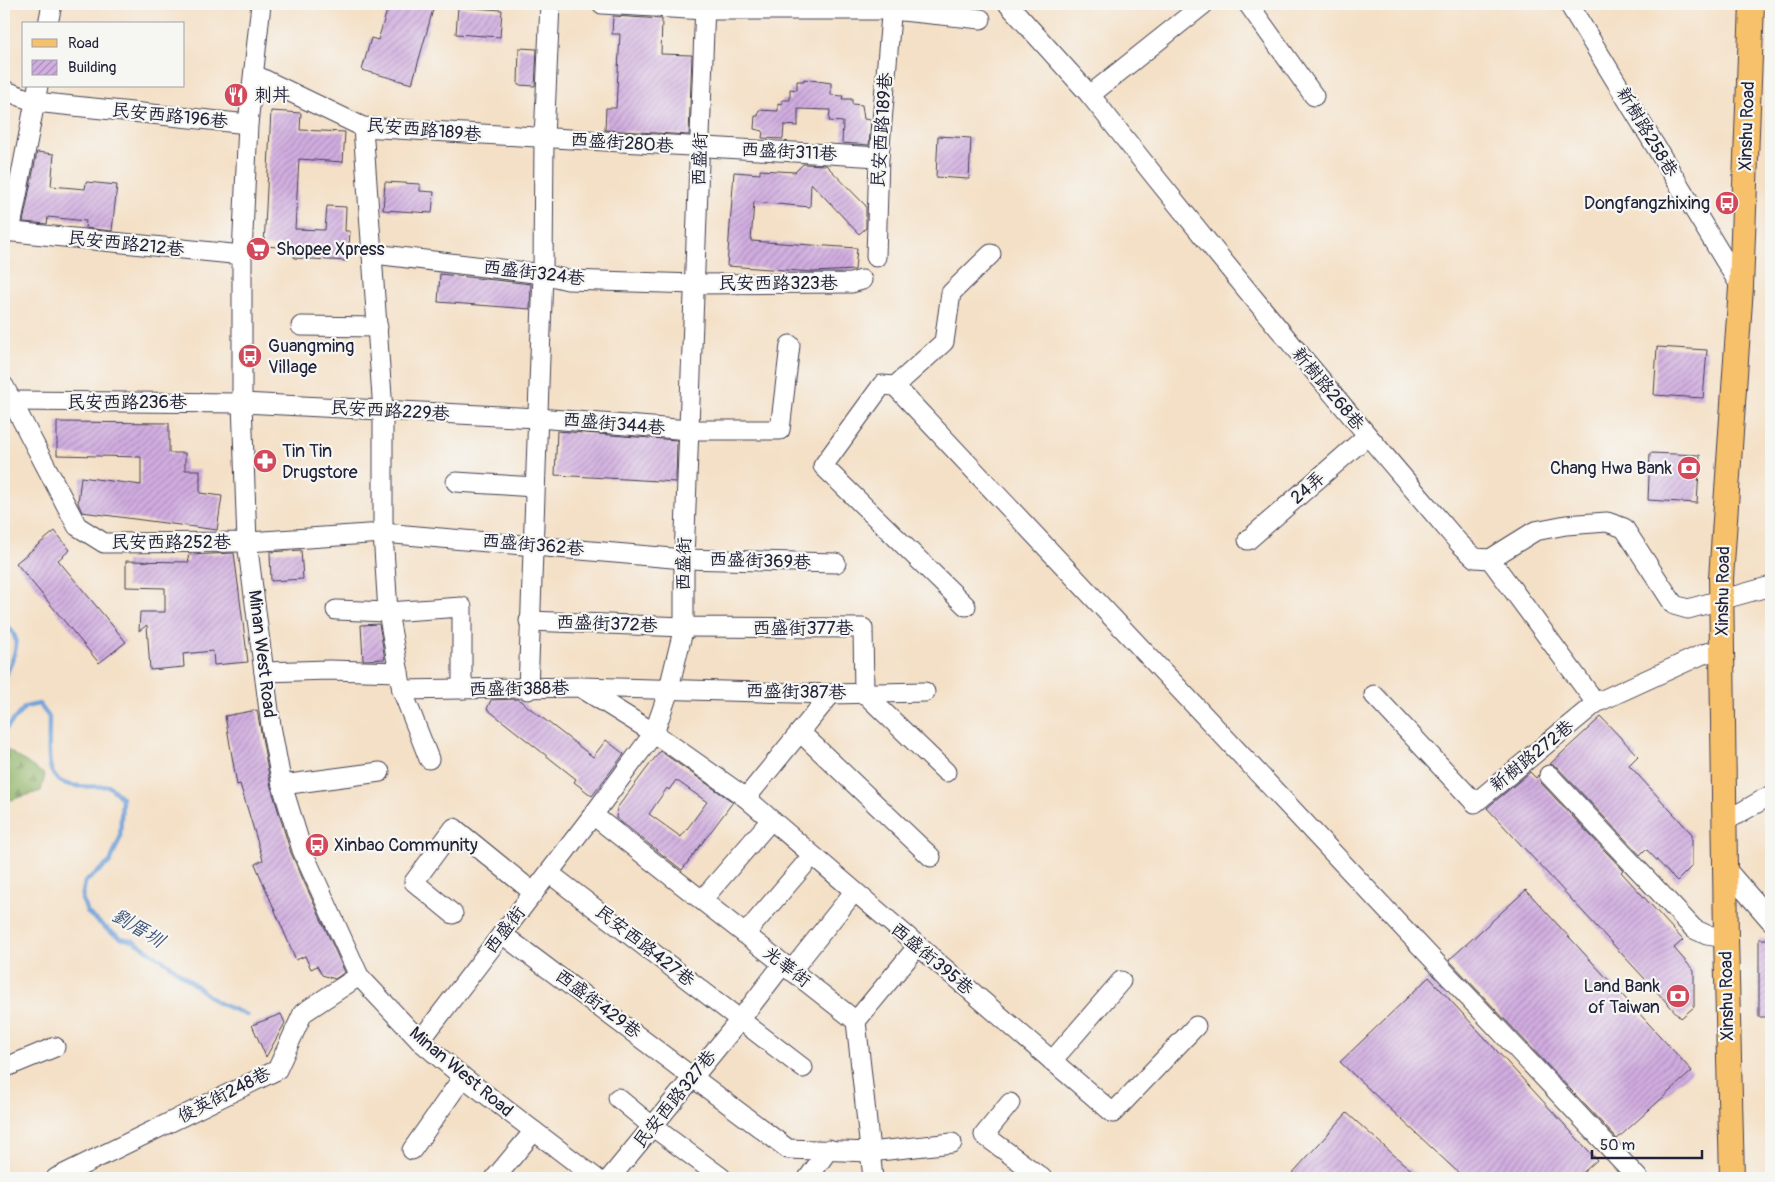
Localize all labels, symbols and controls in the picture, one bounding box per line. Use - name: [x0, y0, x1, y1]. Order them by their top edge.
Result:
- legend: [22, 22, 185, 88]
- text: Road: [68, 34, 99, 53]
- text: Building: [68, 58, 116, 77]
- street label: 民安西路189巷: [867, 72, 897, 188]
- street label: Xinshu Road: [1734, 81, 1760, 171]
- restaurant icon: 刺丼: [223, 82, 249, 108]
- street label: 新樹路258巷: [1611, 83, 1683, 181]
- place label: 刺丼: [254, 84, 290, 107]
- street label: 民安西路196巷: [111, 98, 229, 134]
- street label: 民安西路189巷: [366, 114, 482, 146]
- street label: 西盛街280巷: [570, 128, 674, 158]
- street label: 西盛街: [688, 132, 712, 186]
- street label: 西盛街311巷: [740, 138, 838, 166]
- bus stop icon: Dongfangzhixing: [1714, 190, 1740, 216]
- place label: Dongfangzhixing: [1584, 192, 1710, 215]
- street label: 民安西路212巷: [67, 226, 185, 262]
- supermarket icon: Shopee Xpress: [245, 236, 271, 262]
- place label: Shopee Xpress: [276, 238, 385, 261]
- street label: 西盛街324巷: [482, 255, 586, 291]
- street label: 民安西路323巷: [718, 272, 838, 295]
- place label: Guangming Village: [268, 335, 354, 379]
- bus stop icon: Guangming Village: [237, 343, 263, 369]
- street label: 新樹路268巷: [1287, 343, 1369, 435]
- street label: 民安西路236巷: [67, 391, 187, 414]
- street label: 民安西路229巷: [330, 396, 450, 426]
- street label: 西盛街344巷: [562, 408, 666, 440]
- place label: Tin Tin Drugstore: [282, 440, 358, 484]
- pharmacy icon: Tin Tin Drugstore: [252, 448, 278, 474]
- bank icon: Chang Hwa Bank: [1676, 455, 1702, 481]
- place label: Chang Hwa Bank: [1550, 457, 1672, 480]
- street label: 24弄: [1286, 467, 1330, 509]
- street label: 西盛街362巷: [481, 529, 585, 561]
- street label: 民安西路252巷: [111, 531, 231, 554]
- street label: 西盛街: [672, 537, 696, 591]
- street label: Xinshu Road: [1711, 546, 1735, 636]
- street label: 西盛街369巷: [709, 548, 811, 574]
- street label: Minan West Road: [243, 589, 281, 719]
- street label: 西盛街372巷: [556, 611, 658, 637]
- street label: 西盛街377巷: [752, 617, 854, 640]
- street label: 西盛街388巷: [469, 677, 569, 701]
- street label: 西盛街387巷: [745, 680, 847, 704]
- street label: 新樹路272巷: [1485, 715, 1579, 797]
- bus stop icon: Xinbao Community: [304, 832, 330, 858]
- place label: Xinbao Community: [334, 834, 478, 857]
- street label: 民安西路427巷: [591, 900, 699, 992]
- street label: 西盛街: [479, 902, 531, 958]
- water label: 劉厝圳: [107, 903, 170, 954]
- street label: 西盛街395巷: [886, 918, 978, 1000]
- street label: 光華街: [759, 941, 815, 993]
- street label: Xinshu Road: [1715, 951, 1739, 1041]
- street label: 西盛街429巷: [550, 964, 646, 1044]
- place label: Land Bank of Taiwan: [1583, 975, 1660, 1019]
- bank icon: Land Bank of Taiwan: [1665, 983, 1691, 1009]
- street label: Minan West Road: [404, 1022, 518, 1122]
- street label: 民安西路327巷: [628, 1045, 722, 1153]
- street label: 俊英街248巷: [174, 1062, 274, 1128]
- scale bar: [1592, 1127, 1702, 1159]
- text: 50 m: [1600, 1136, 1635, 1155]

